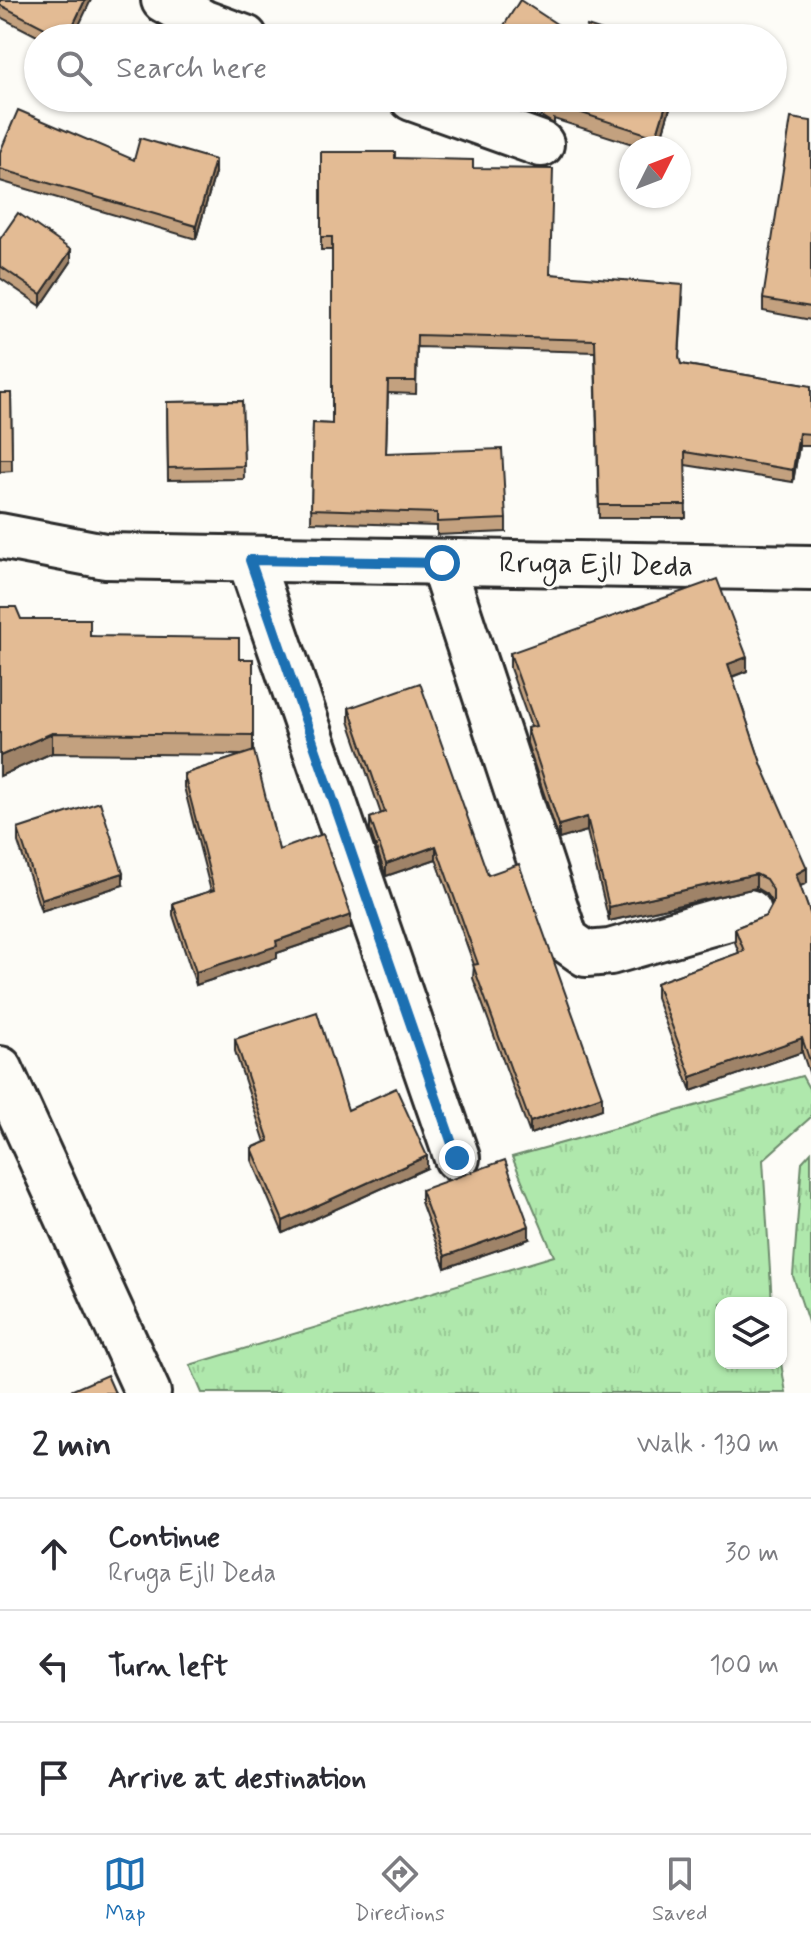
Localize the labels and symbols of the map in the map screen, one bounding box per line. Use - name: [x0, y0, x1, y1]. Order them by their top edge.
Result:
- north arrow: [619, 136, 691, 208]
- street label: Rruga Ejll Deda: [499, 544, 693, 588]
- route start: [424, 545, 460, 581]
- route end: [439, 1140, 475, 1176]

